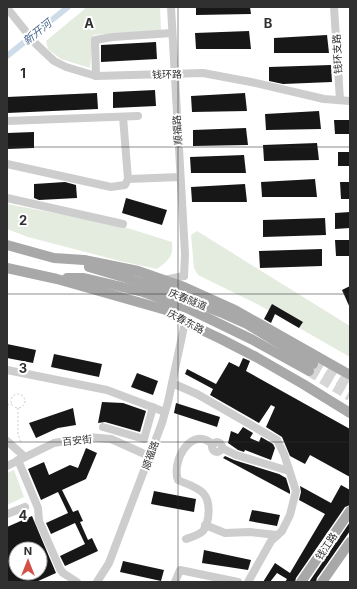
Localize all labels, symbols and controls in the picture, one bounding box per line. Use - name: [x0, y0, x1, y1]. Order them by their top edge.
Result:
- water label: 新开河: [20, 15, 56, 48]
- text: A: [84, 15, 94, 31]
- text: B: [264, 15, 273, 31]
- street label: 钱环支路: [330, 34, 344, 74]
- text: 1: [20, 65, 26, 81]
- street label: 钱环路: [152, 68, 182, 80]
- street label: 顺福路: [170, 115, 184, 145]
- text: 2: [19, 212, 27, 228]
- street label: 庆春隧道: [167, 286, 209, 312]
- street label: 庆春东路: [166, 306, 206, 336]
- text: 3: [19, 360, 27, 376]
- street label: 百安街: [61, 432, 93, 448]
- street label: 顺福路: [139, 439, 161, 471]
- text: 4: [19, 507, 28, 523]
- street label: 钱江路: [313, 530, 339, 562]
- north arrow: [8, 541, 48, 581]
- text: N: [24, 544, 32, 558]

